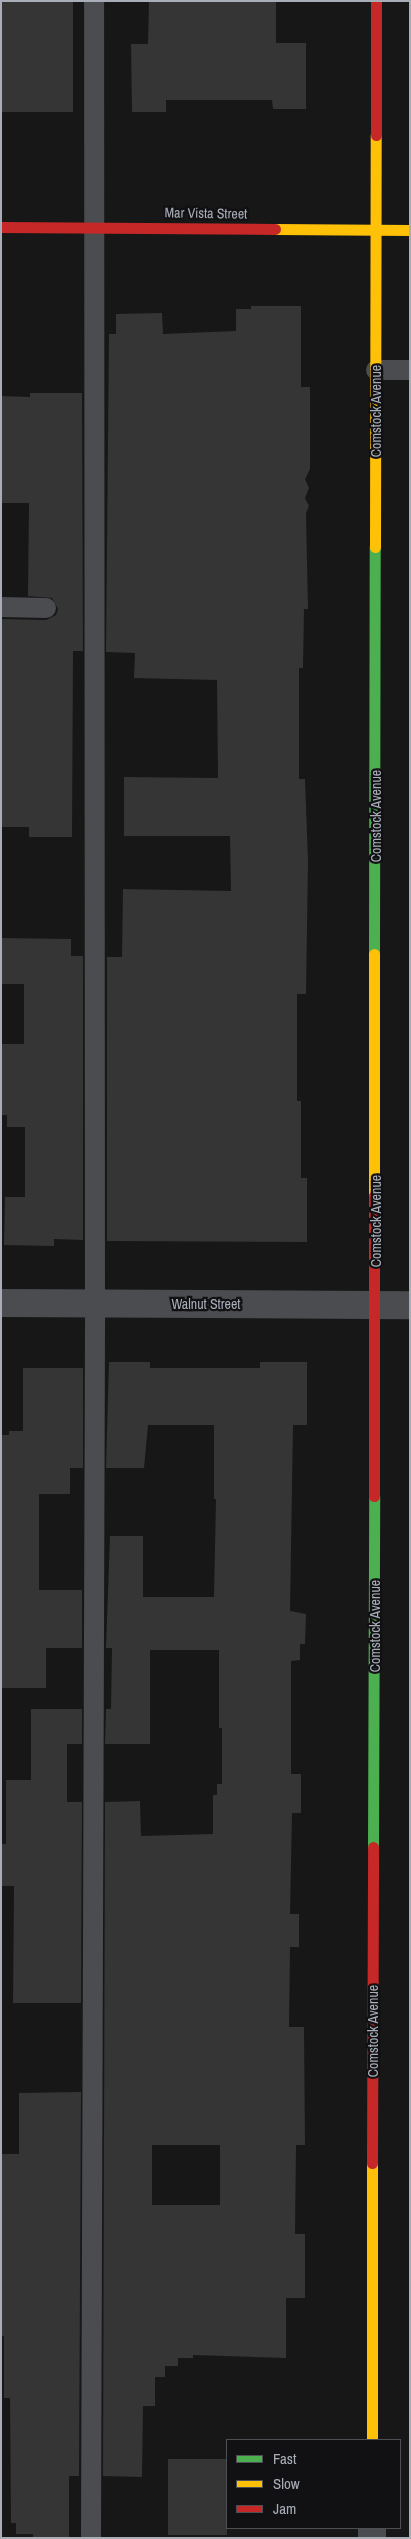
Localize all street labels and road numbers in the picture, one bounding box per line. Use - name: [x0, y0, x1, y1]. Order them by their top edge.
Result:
- street label: Mar Vista Street: [164, 204, 248, 222]
- street label: Comstock Avenue: [368, 365, 384, 457]
- street label: Comstock Avenue: [368, 770, 384, 862]
- street label: Comstock Avenue: [368, 1175, 384, 1267]
- street label: Walnut Street: [171, 1296, 241, 1312]
- street label: Comstock Avenue: [367, 1580, 383, 1672]
- street label: Comstock Avenue: [365, 1985, 381, 2077]

